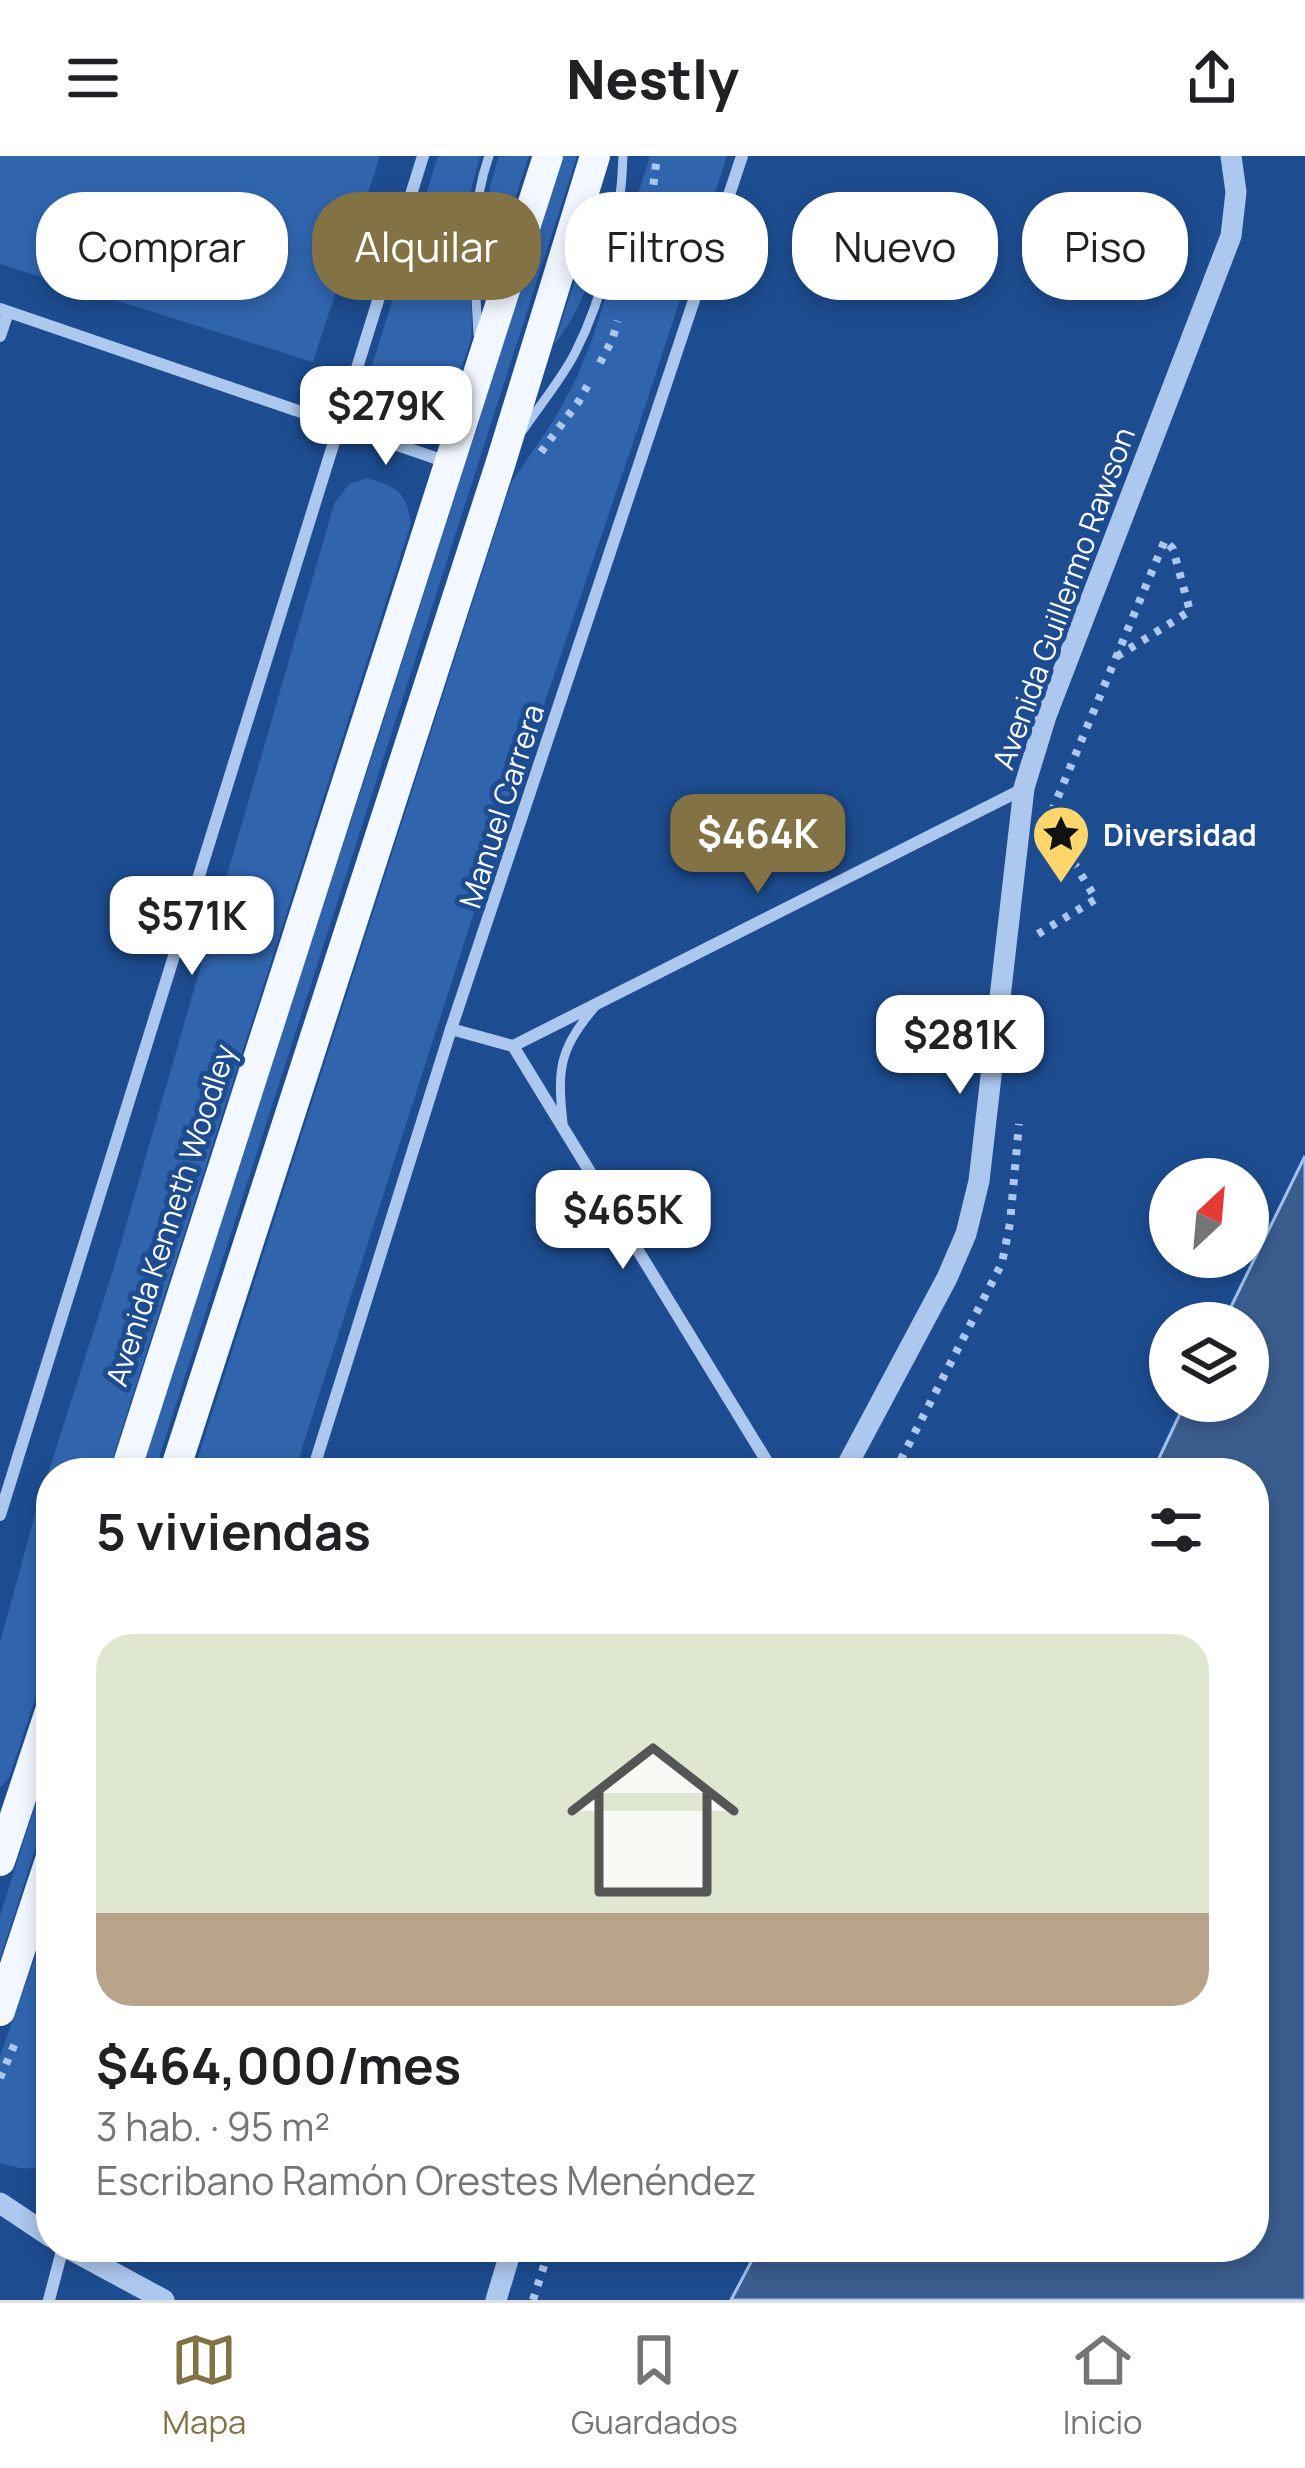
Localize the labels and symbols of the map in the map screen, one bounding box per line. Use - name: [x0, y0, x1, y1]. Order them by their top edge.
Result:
- pin: $279K: [302, 366, 470, 468]
- street label: Avenida Guillermo Rawson: [982, 421, 1144, 775]
- street label: Manuel Carrera: [449, 699, 553, 913]
- pin: $464K: [674, 794, 842, 896]
- place icon: Diversidad: [1030, 803, 1092, 885]
- place label: Diversidad: [1103, 814, 1257, 855]
- pin: $571K: [108, 876, 276, 978]
- pin: $281K: [876, 995, 1044, 1097]
- street label: Avenida Kenneth Woodley: [95, 1039, 245, 1391]
- north arrow: [1149, 1158, 1269, 1278]
- pin: $465K: [539, 1170, 707, 1272]

